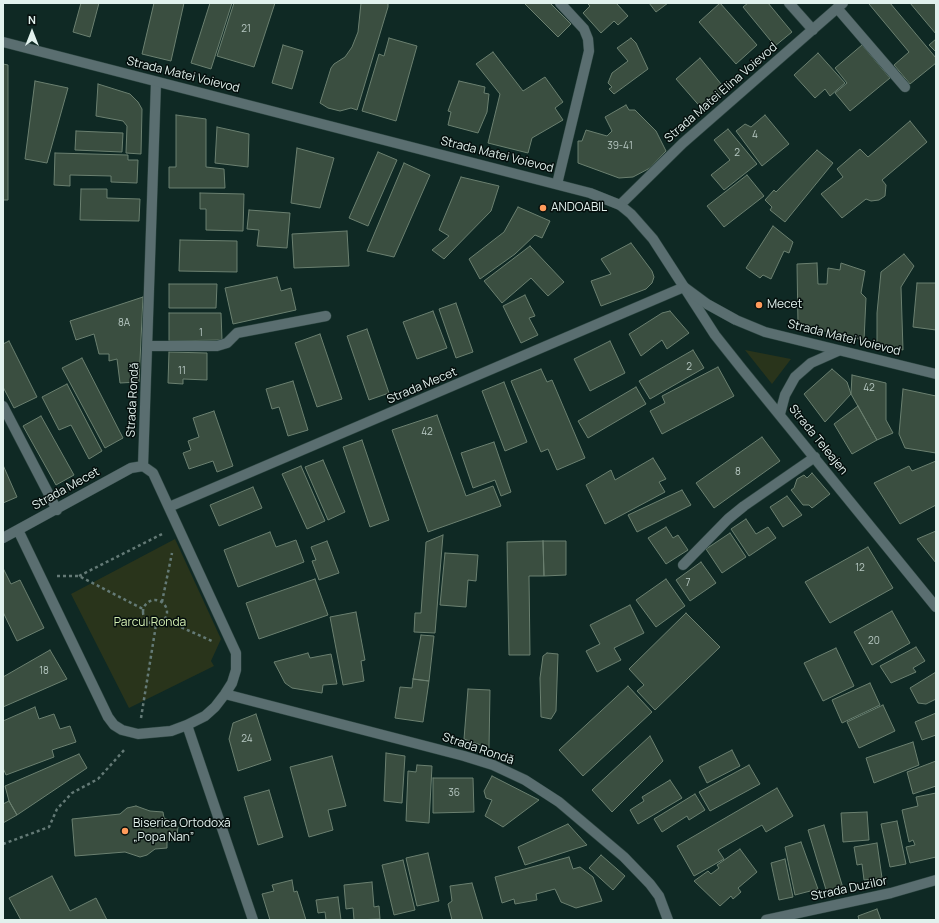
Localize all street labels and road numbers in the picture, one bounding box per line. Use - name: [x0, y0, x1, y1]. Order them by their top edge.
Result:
- street label: Strada Matei Elina Voievod: [662, 40, 780, 146]
- street label: Strada Matei Voievod: [125, 54, 241, 96]
- street label: Strada Matei Voievod: [439, 134, 555, 176]
- street label: Strada Matei Voievod: [786, 317, 902, 359]
- street label: Strada Rondă: [124, 362, 142, 438]
- street label: Strada Mecet: [385, 365, 459, 407]
- street label: Strada Teleajen: [785, 402, 851, 478]
- street label: Strada Mecet: [30, 465, 102, 513]
- street label: Strada Rondă: [440, 730, 516, 768]
- street label: Strada Duzilor: [810, 874, 888, 904]

